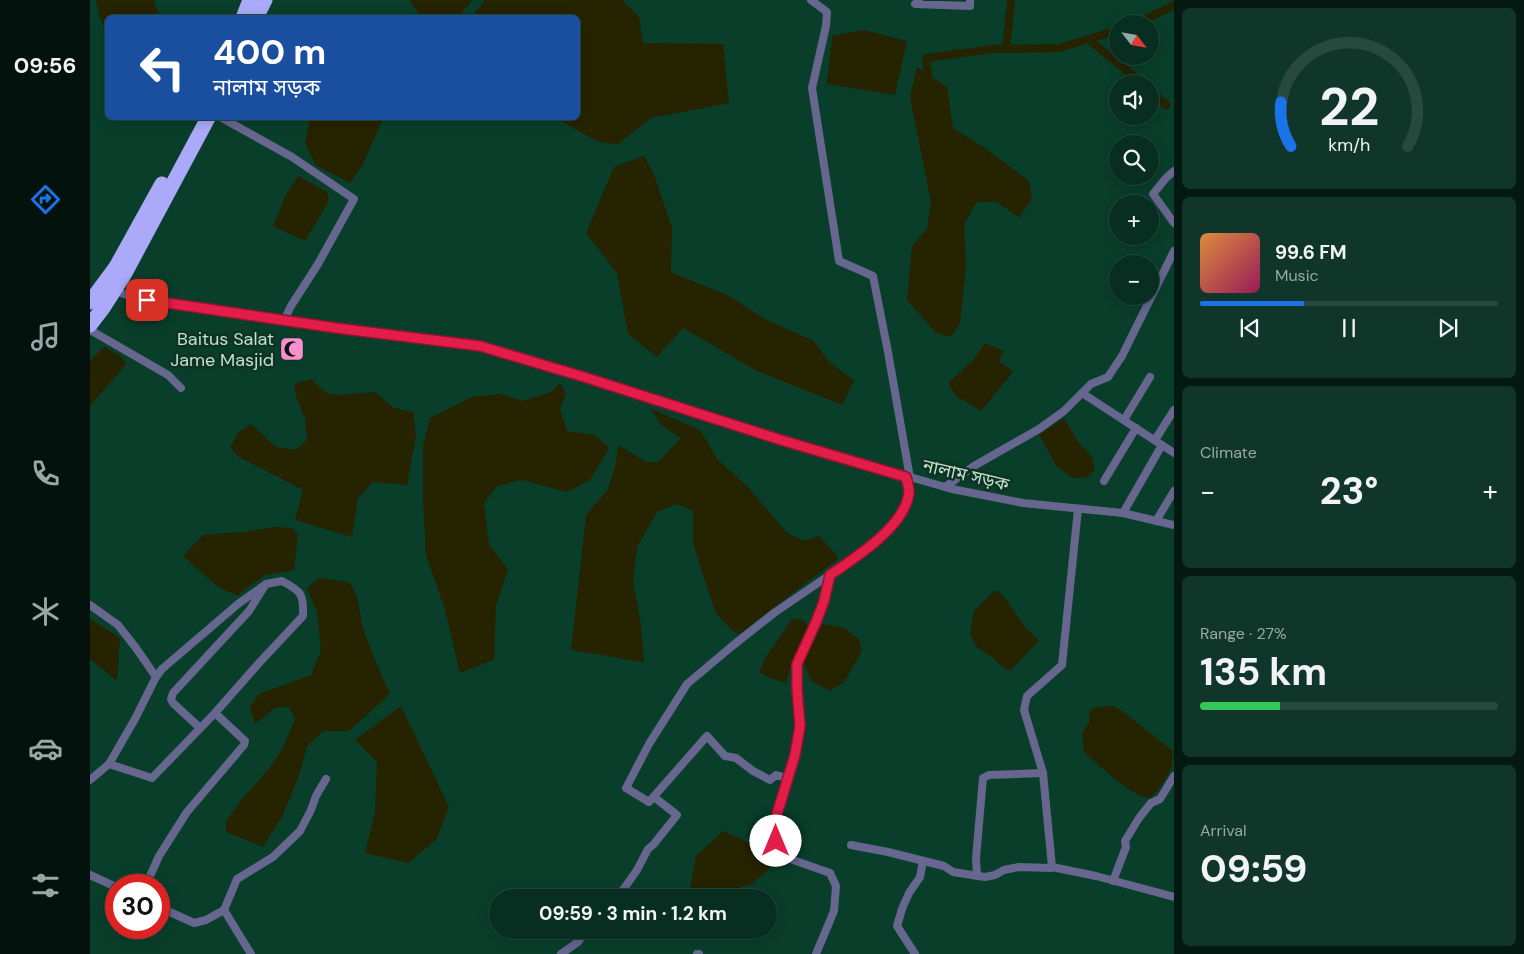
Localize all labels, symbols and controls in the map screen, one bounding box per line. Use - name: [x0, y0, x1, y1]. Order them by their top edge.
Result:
- north arrow: [1109, 15, 1159, 65]
- map controls: [1109, 15, 1159, 305]
- text: 400 m: [213, 29, 326, 75]
- icon: left: [130, 35, 195, 100]
- text: 09:56: [14, 51, 76, 80]
- text: নালাম সড়ক: [213, 73, 320, 102]
- text: 22: [1319, 73, 1379, 141]
- button: sound: [1109, 75, 1159, 125]
- text: km/h: [1328, 133, 1370, 157]
- button: search: [1109, 135, 1159, 185]
- icon: directions: [28, 182, 63, 217]
- button: +: [1109, 195, 1159, 245]
- text: 99.6 FM: [1275, 240, 1347, 265]
- button: −: [1109, 255, 1159, 305]
- text: Music: [1275, 265, 1319, 286]
- pin: [126, 279, 168, 321]
- icon: arrive: [133, 286, 161, 314]
- icon: previous: [1236, 314, 1264, 342]
- icon: pause: [1335, 314, 1363, 342]
- icon: next: [1434, 314, 1462, 342]
- icon: music: [28, 319, 63, 354]
- place label: Baitus Salat Jame Masjid: [170, 327, 274, 372]
- mosque icon: Baitus Salat Jame Masjid: [279, 336, 305, 362]
- text: Climate: [1200, 442, 1257, 463]
- street label: নালাম সড়ক: [919, 453, 1012, 497]
- icon: phone: [28, 456, 63, 491]
- text: 23°: [1320, 466, 1378, 516]
- text: −: [1200, 473, 1215, 510]
- text: +: [1483, 473, 1498, 510]
- icon: climate: [28, 594, 63, 629]
- text: Range · 27%: [1200, 623, 1287, 644]
- text: 135 km: [1200, 647, 1327, 697]
- icon: car: [28, 731, 63, 766]
- position arrow: [749, 814, 801, 866]
- text: Arrival: [1200, 820, 1247, 841]
- text: 09:59: [1200, 844, 1307, 894]
- icon: filters: [28, 868, 63, 903]
- speed limit sign: 30: [105, 874, 170, 939]
- text: 09:59 · 3 min · 1.2 km: [539, 901, 727, 926]

